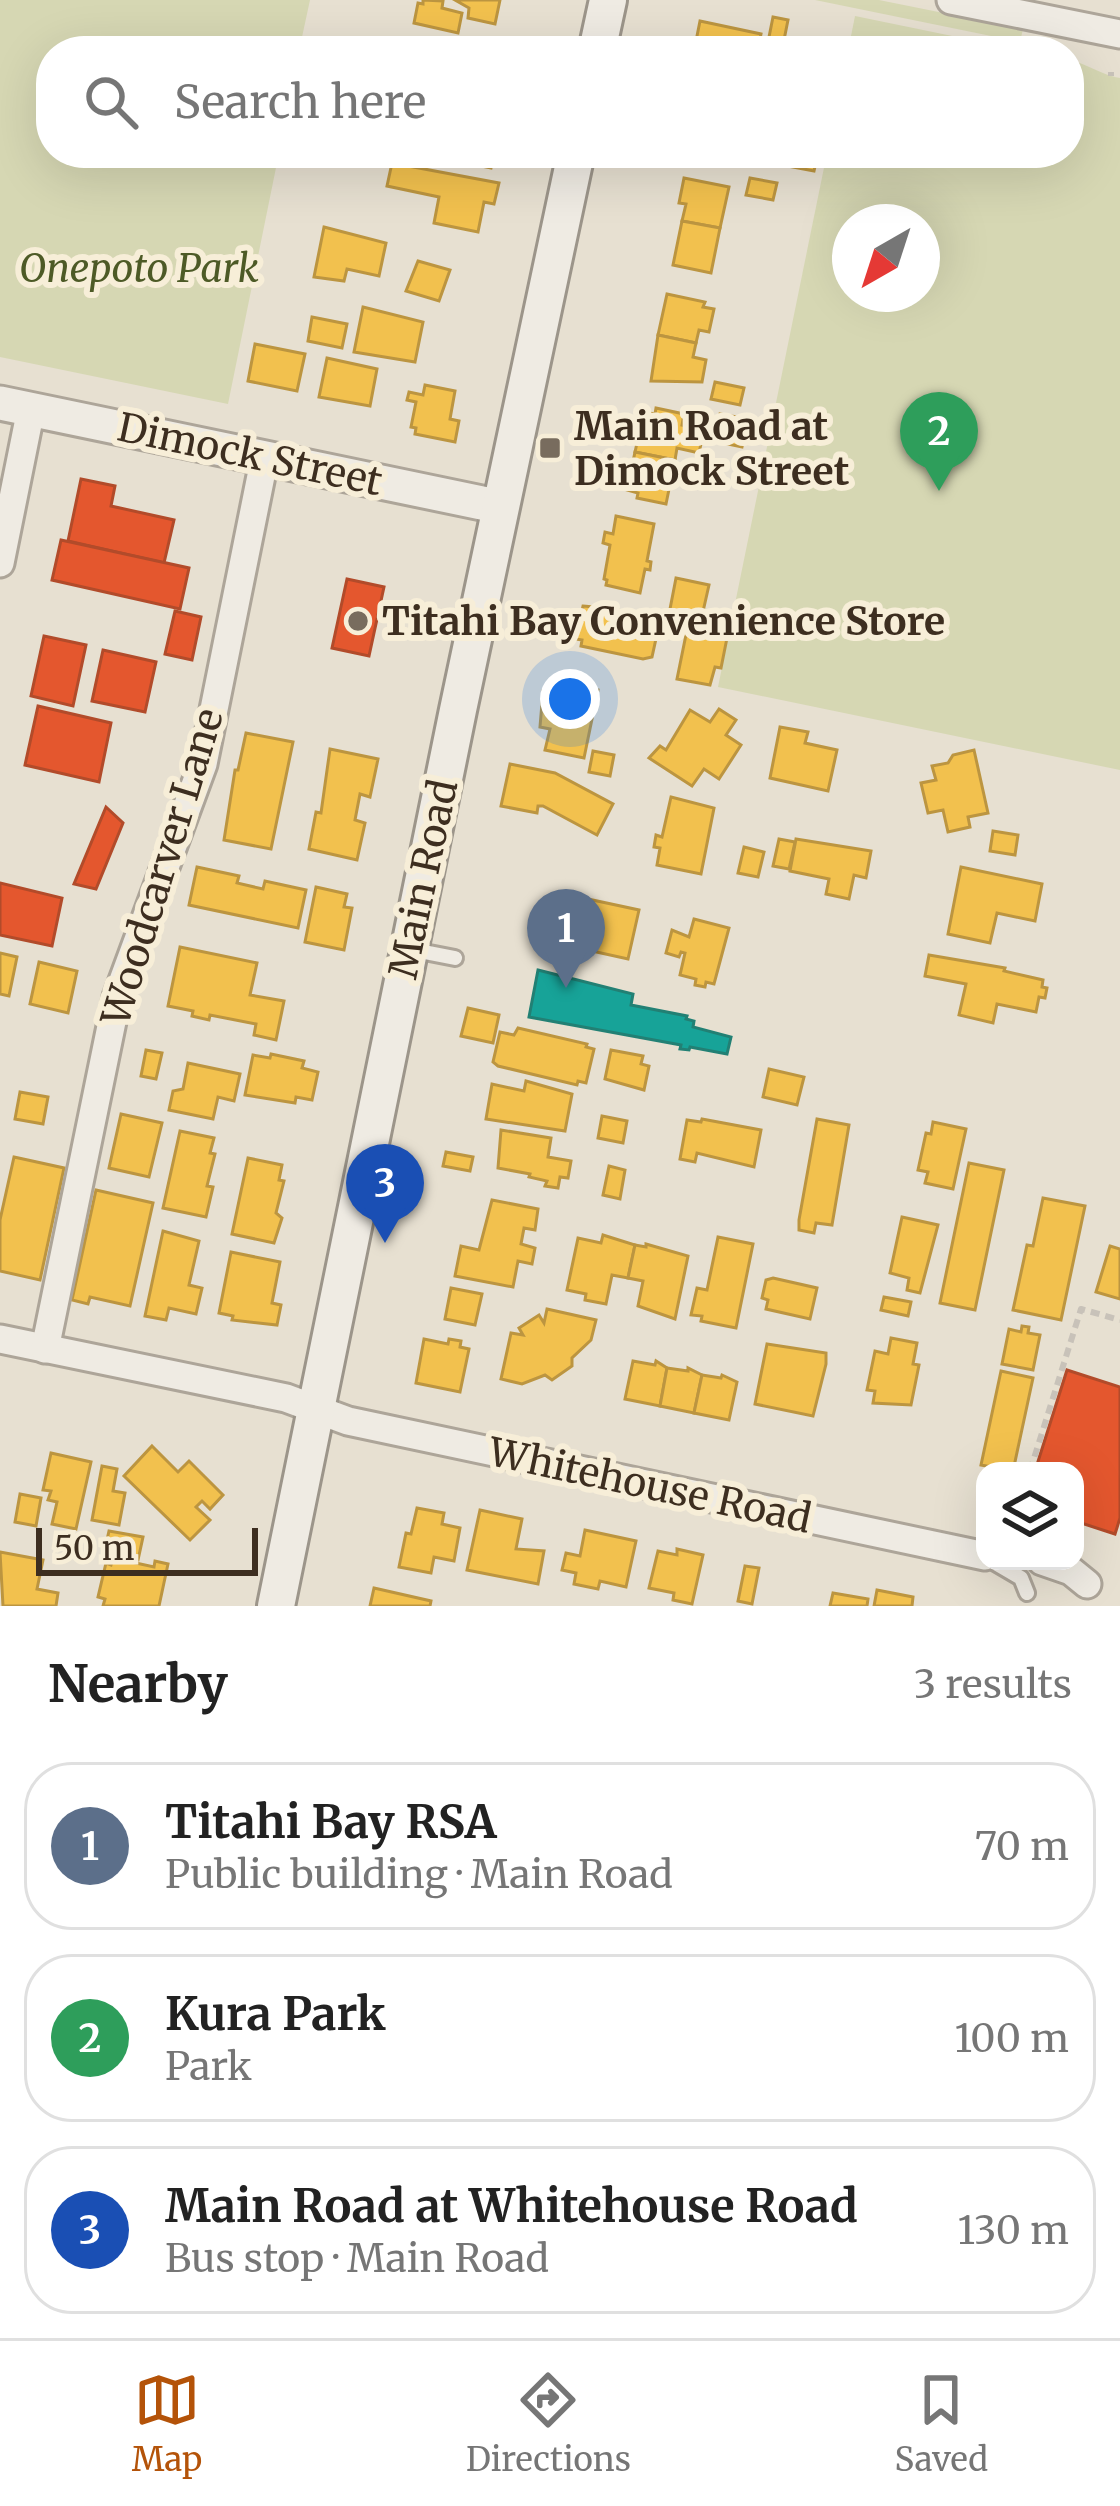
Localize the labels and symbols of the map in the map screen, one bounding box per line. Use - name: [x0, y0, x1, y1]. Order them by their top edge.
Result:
- north arrow: [832, 204, 940, 312]
- park label: Onepoto Park: [19, 244, 259, 293]
- pin: 2: [900, 392, 978, 491]
- place label: Main Road at Dimock Street: [574, 402, 850, 496]
- street label: Dimock Street: [113, 403, 387, 506]
- marker: Main Road at Dimock Street: [537, 435, 563, 461]
- place label: Titahi Bay Convenience Store: [382, 597, 945, 646]
- marker: Titahi Bay Convenience Store: [345, 608, 371, 634]
- your location: [540, 669, 600, 729]
- street label: Woodcarver Lane: [91, 703, 234, 1032]
- street label: Main Road: [379, 775, 468, 983]
- pin: 1: [527, 889, 605, 988]
- pin: 3: [346, 1144, 424, 1243]
- street label: Whitehouse Road: [483, 1427, 816, 1544]
- scale bar: [36, 1522, 258, 1575]

